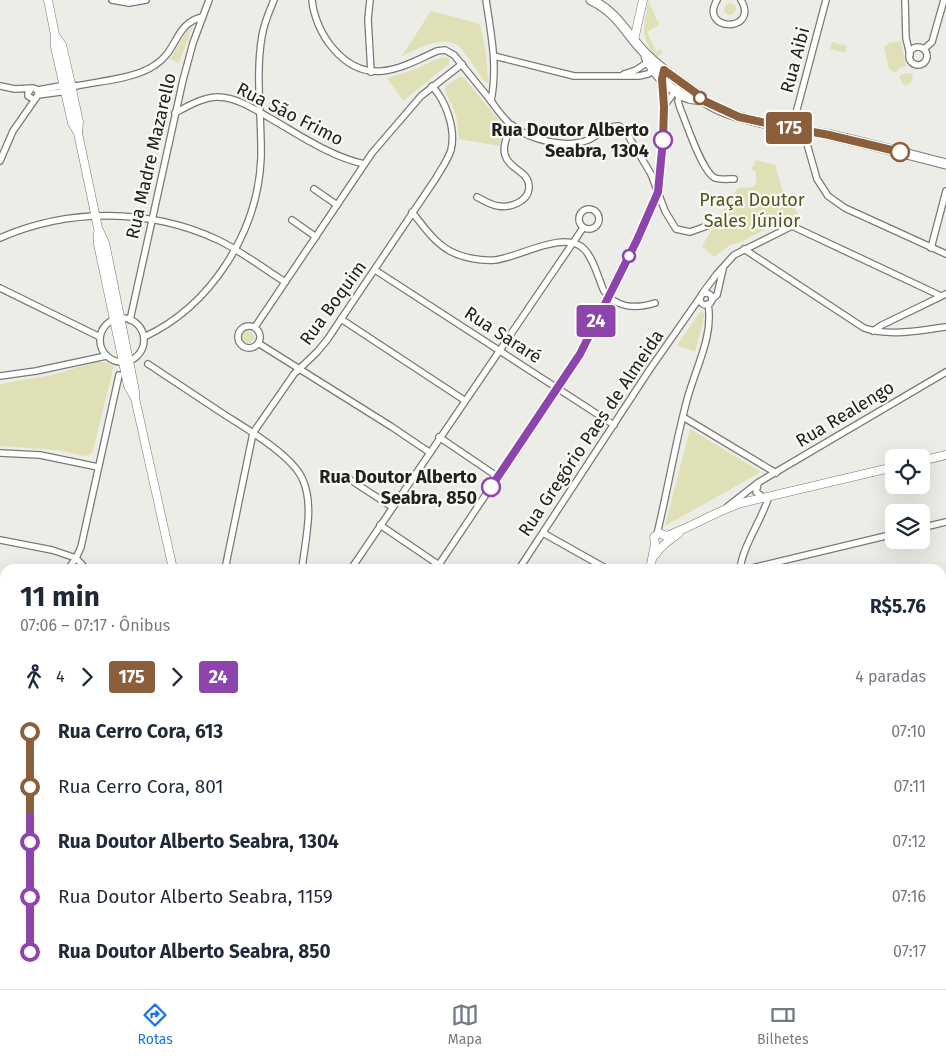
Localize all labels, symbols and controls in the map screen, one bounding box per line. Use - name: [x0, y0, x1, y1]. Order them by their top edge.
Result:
- street label: Rua Aibi: [776, 25, 814, 95]
- street label: Rua Madre Mazarello: [121, 71, 181, 241]
- street label: Rua São Frimo: [233, 78, 347, 150]
- unlabelled marker: [693, 91, 707, 105]
- line badge: 175: [760, 112, 818, 144]
- text: 175: [776, 117, 802, 139]
- place label: Rua Doutor Alberto Seabra, 1304: [491, 119, 649, 162]
- marker: Rua Doutor Alberto Seabra, 1304: [653, 130, 673, 150]
- unlabelled marker: [890, 142, 910, 162]
- park label: Praça Doutor Sales Júnior: [699, 189, 805, 232]
- unlabelled marker: [622, 249, 636, 263]
- street label: Rua Boquim: [295, 256, 371, 350]
- street label: Rua Sararé: [460, 302, 546, 368]
- line badge: 24: [574, 305, 618, 337]
- text: 24: [587, 310, 605, 332]
- street label: Rua Gregório Paes de Almeida: [514, 326, 668, 540]
- street label: Rua Realengo: [792, 376, 898, 452]
- map controls: [885, 449, 930, 549]
- button: locate: [885, 449, 930, 494]
- place label: Rua Doutor Alberto Seabra, 850: [319, 466, 477, 509]
- marker: Rua Doutor Alberto Seabra, 850: [481, 477, 501, 497]
- button: layers: [885, 504, 930, 549]
- text: 11 min: [20, 580, 100, 613]
- text: R$5.76: [870, 595, 926, 618]
- text: 07:06 – 07:17 · Ônibus: [20, 616, 170, 635]
- icon: walk: [20, 663, 48, 691]
- icon: forward: [73, 663, 101, 691]
- icon: forward: [163, 663, 191, 691]
- text: 175: [119, 666, 145, 688]
- text: 24: [209, 666, 228, 688]
- text: 4: [56, 667, 65, 686]
- text: 4 paradas: [855, 667, 926, 686]
- text: Rua Cerro Cora, 613: [58, 720, 223, 743]
- text: 07:10: [891, 722, 926, 741]
- text: Rua Cerro Cora, 801: [58, 775, 224, 798]
- text: 07:11: [893, 777, 926, 796]
- text: Rua Doutor Alberto Seabra, 1304: [58, 830, 339, 853]
- text: 07:12: [892, 832, 926, 851]
- text: Rua Doutor Alberto Seabra, 1159: [58, 885, 333, 908]
- text: 07:16: [892, 887, 926, 906]
- text: Rua Doutor Alberto Seabra, 850: [58, 940, 331, 963]
- text: 07:17: [893, 942, 926, 961]
- tab: Rotas: [137, 1001, 173, 1048]
- tab: Mapa: [448, 1001, 482, 1048]
- tab: Bilhetes: [757, 1001, 809, 1048]

